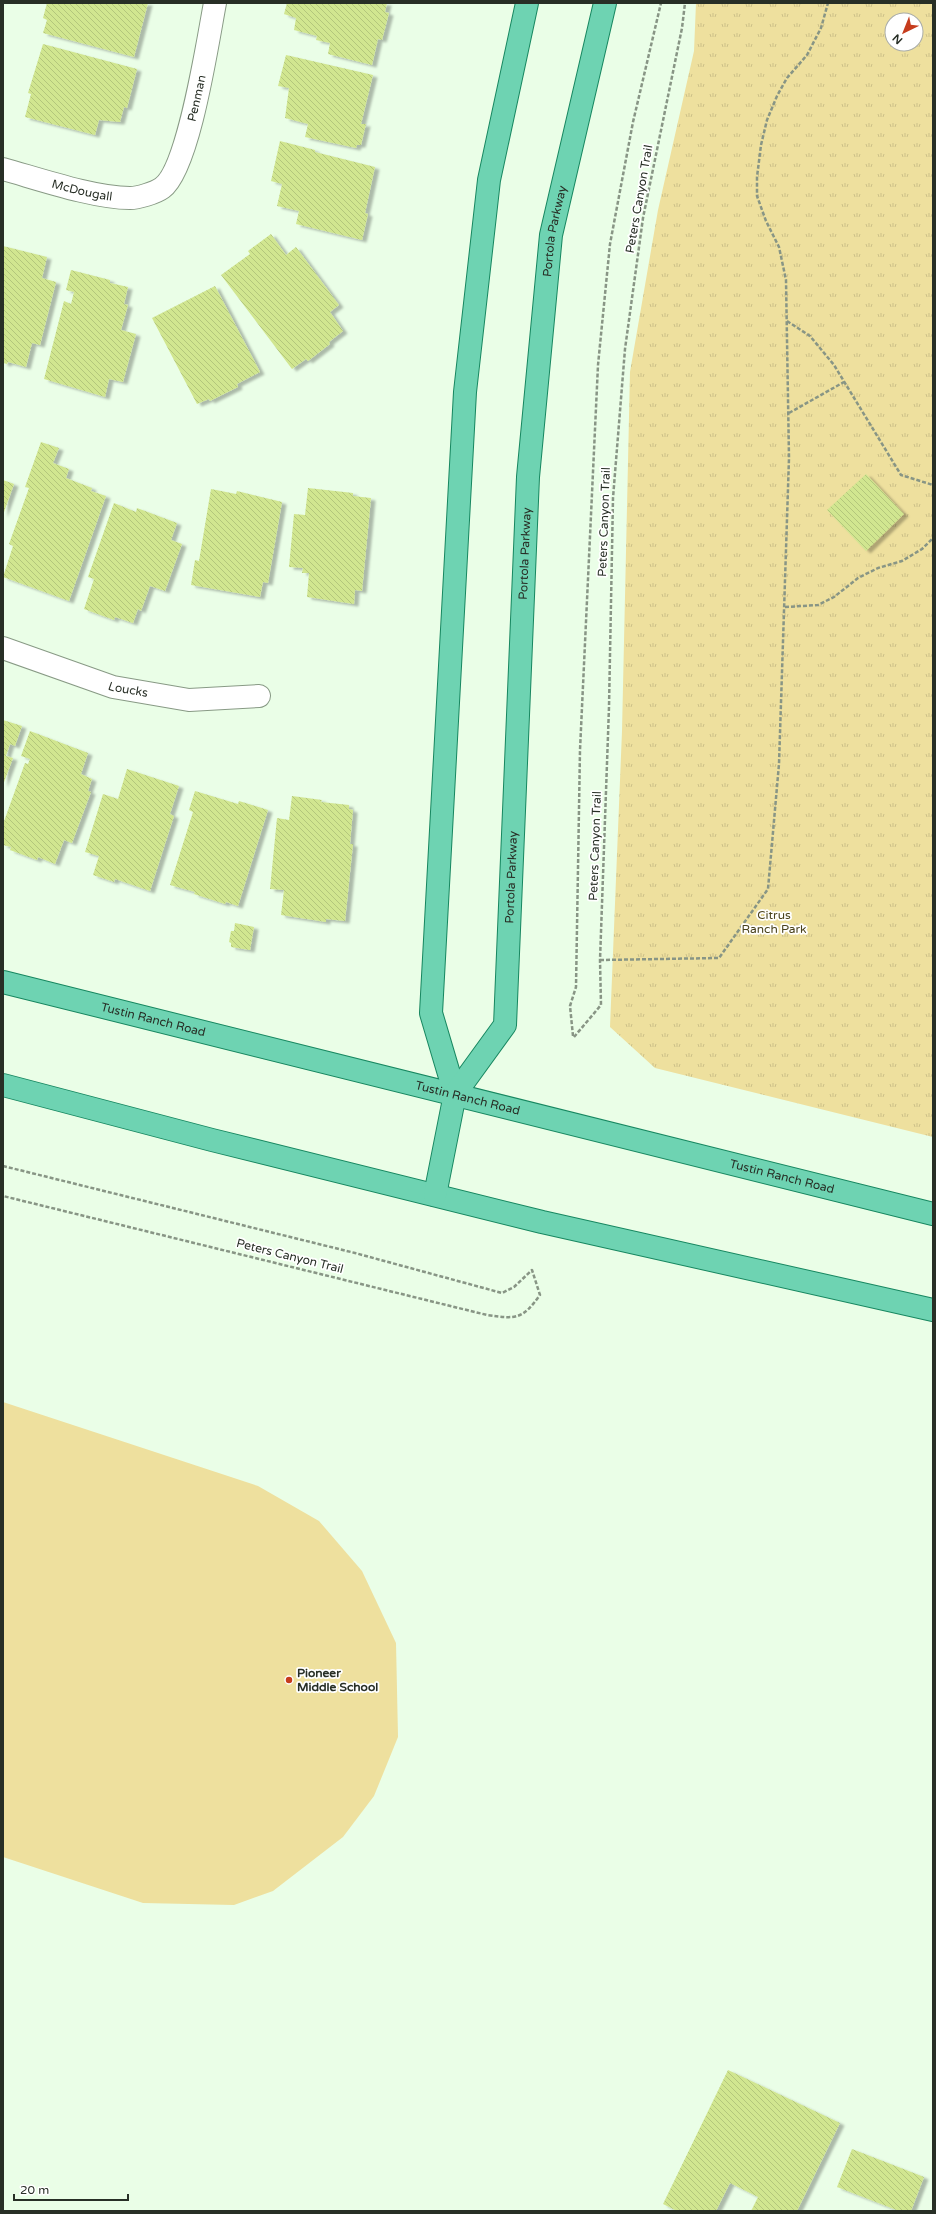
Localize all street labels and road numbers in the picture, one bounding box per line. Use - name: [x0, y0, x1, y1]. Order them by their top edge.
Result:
- street label: Penman: [185, 74, 209, 123]
- street label: Peters Canyon Trail: [623, 144, 655, 254]
- street label: McDougall: [50, 177, 113, 204]
- street label: Portola Parkway: [540, 184, 569, 278]
- street label: Peters Canyon Trail: [595, 467, 613, 577]
- street label: Portola Parkway: [516, 506, 534, 600]
- street label: Loucks: [106, 679, 149, 700]
- street label: Peters Canyon Trail: [586, 791, 604, 901]
- street label: Portola Parkway: [502, 830, 520, 924]
- street label: Tustin Ranch Road: [100, 1000, 207, 1039]
- street label: Tustin Ranch Road: [414, 1078, 521, 1118]
- street label: Tustin Ranch Road: [728, 1157, 836, 1196]
- street label: Peters Canyon Trail: [235, 1236, 345, 1276]

